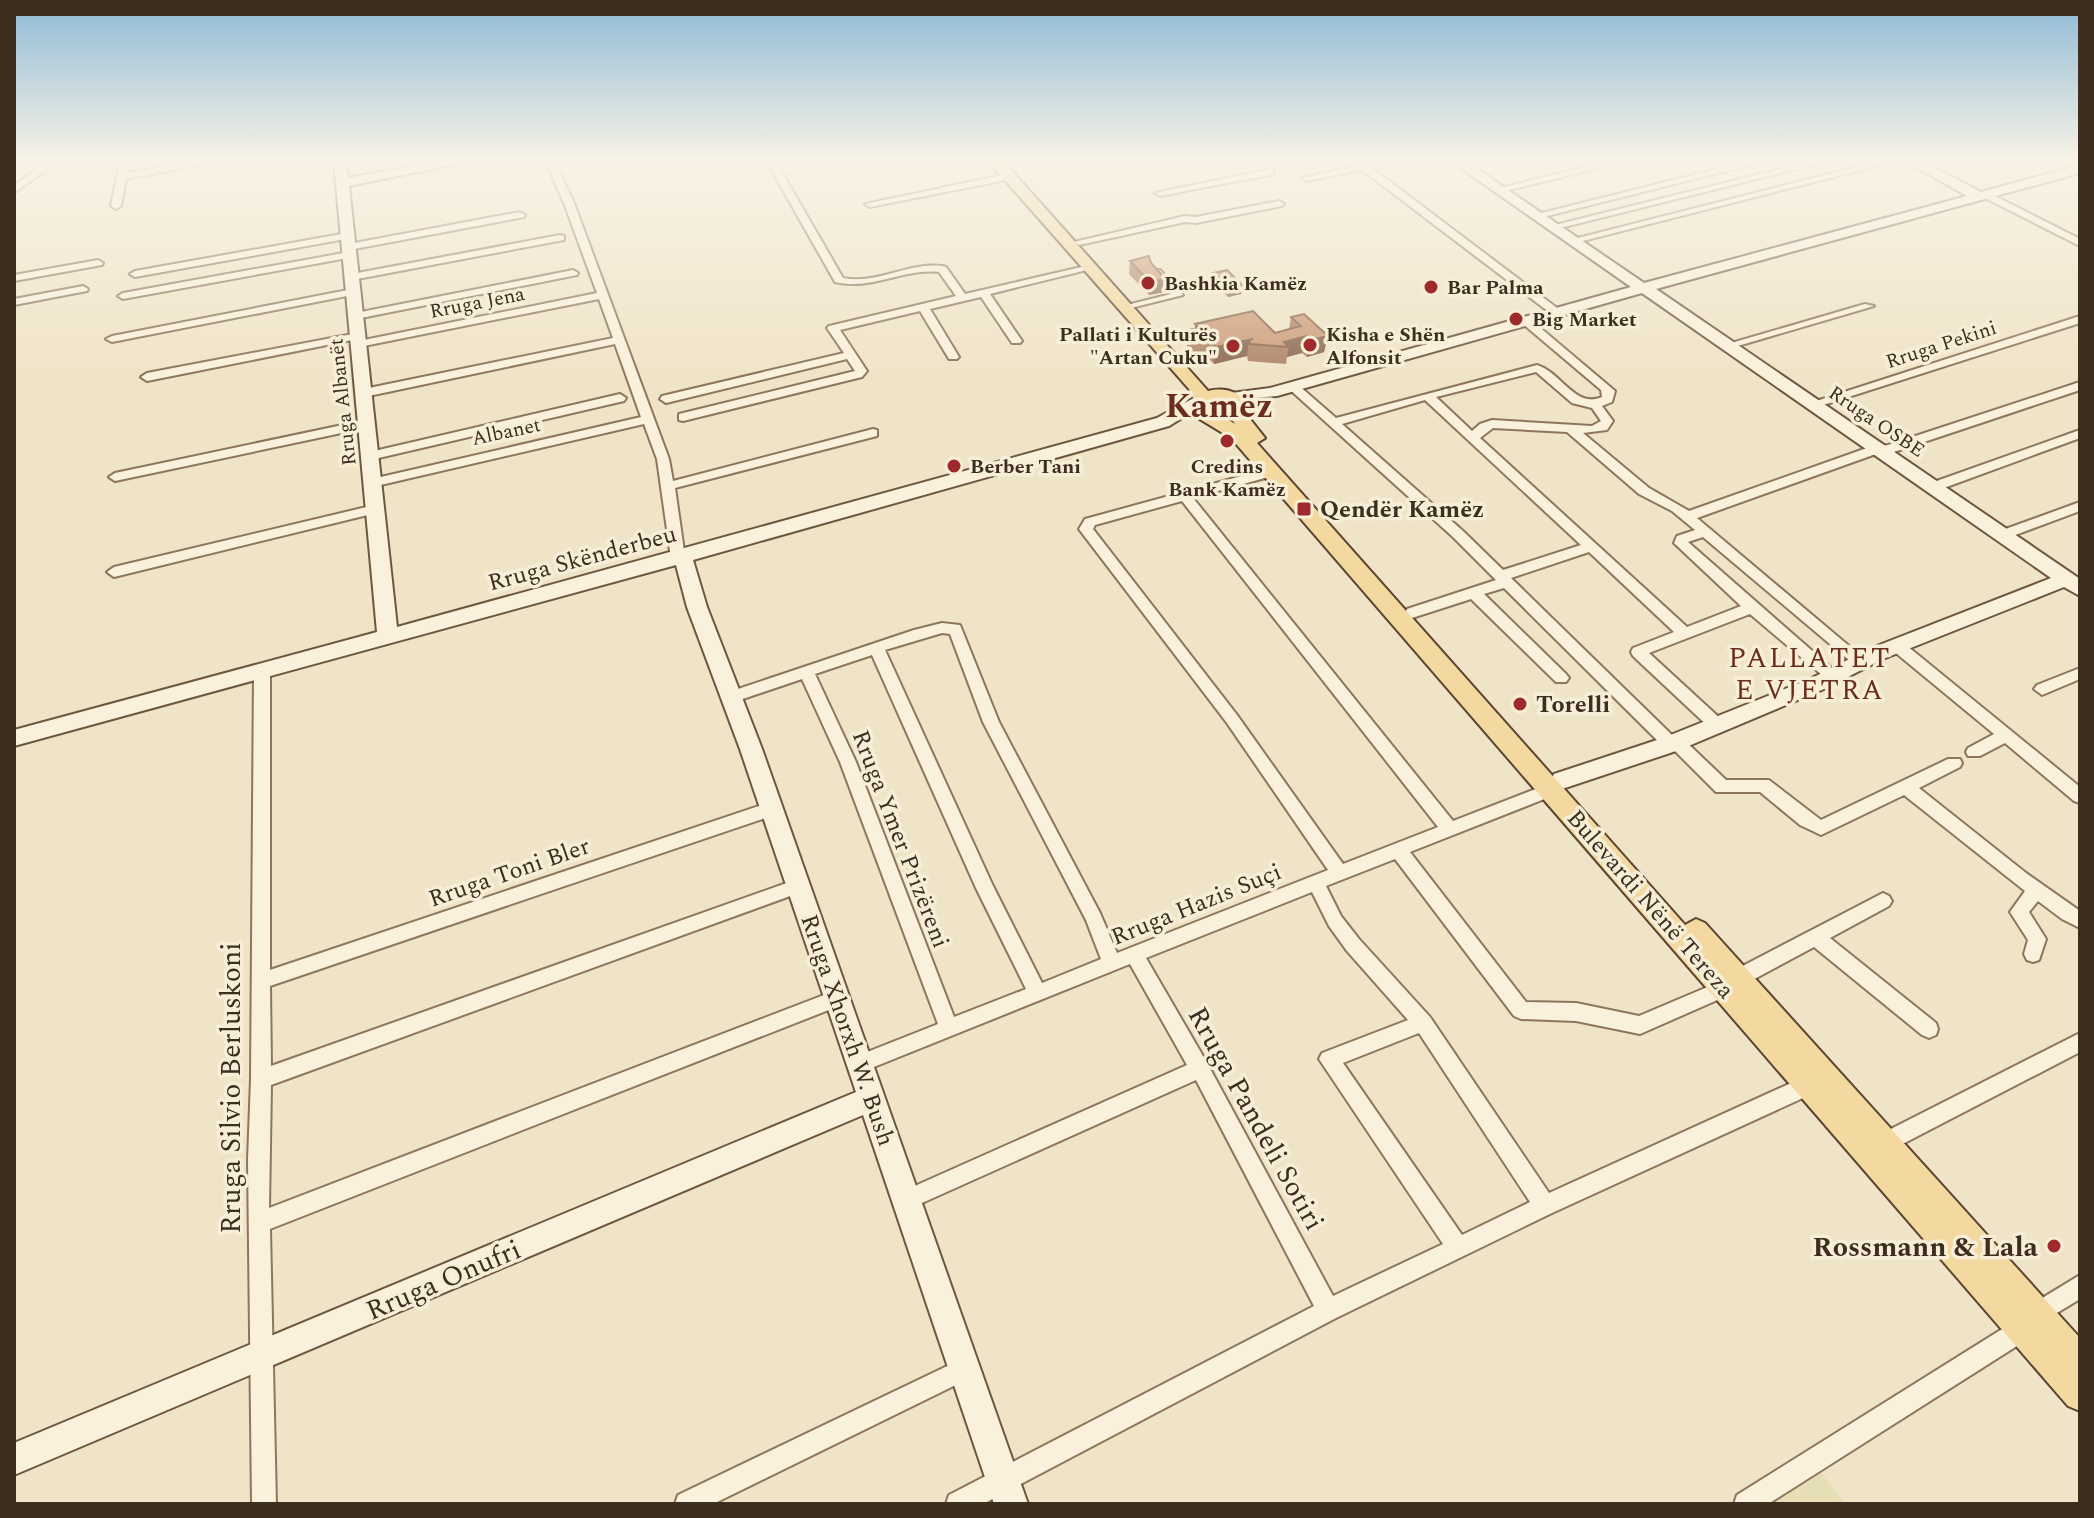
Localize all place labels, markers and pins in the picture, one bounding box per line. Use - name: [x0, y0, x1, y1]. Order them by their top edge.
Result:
- place label: Bashkia Kamëz: [1164, 269, 1307, 299]
- place label: Bar Palma: [1447, 273, 1544, 303]
- marker: Bashkia Kamëz: [1139, 274, 1157, 292]
- marker: Bar Palma: [1422, 278, 1440, 296]
- place label: Big Market: [1532, 305, 1637, 335]
- marker: Big Market: [1507, 310, 1525, 328]
- place label: Pallati i Kulturës "Artan Cuku": [1059, 320, 1217, 373]
- place label: Kisha e Shën Alfonsit: [1326, 320, 1445, 373]
- marker: Kisha e Shën Alfonsit: [1301, 336, 1319, 354]
- marker: Pallati i Kulturës "Artan Cuku": [1224, 337, 1242, 355]
- marker: Credins Bank Kamëz: [1218, 432, 1236, 450]
- place label: Berber Tani: [970, 452, 1081, 482]
- place label: Credins Bank Kamëz: [1168, 452, 1286, 505]
- marker: Berber Tani: [945, 457, 963, 475]
- place label: Qendër Kamëz: [1320, 492, 1484, 528]
- marker: Qendër Kamëz: [1295, 500, 1313, 518]
- place label: Torelli: [1536, 687, 1610, 723]
- marker: Torelli: [1511, 695, 1529, 713]
- place label: Rossmann & Lala: [1813, 1226, 2039, 1269]
- marker: Rossmann & Lala: [2045, 1237, 2063, 1255]

